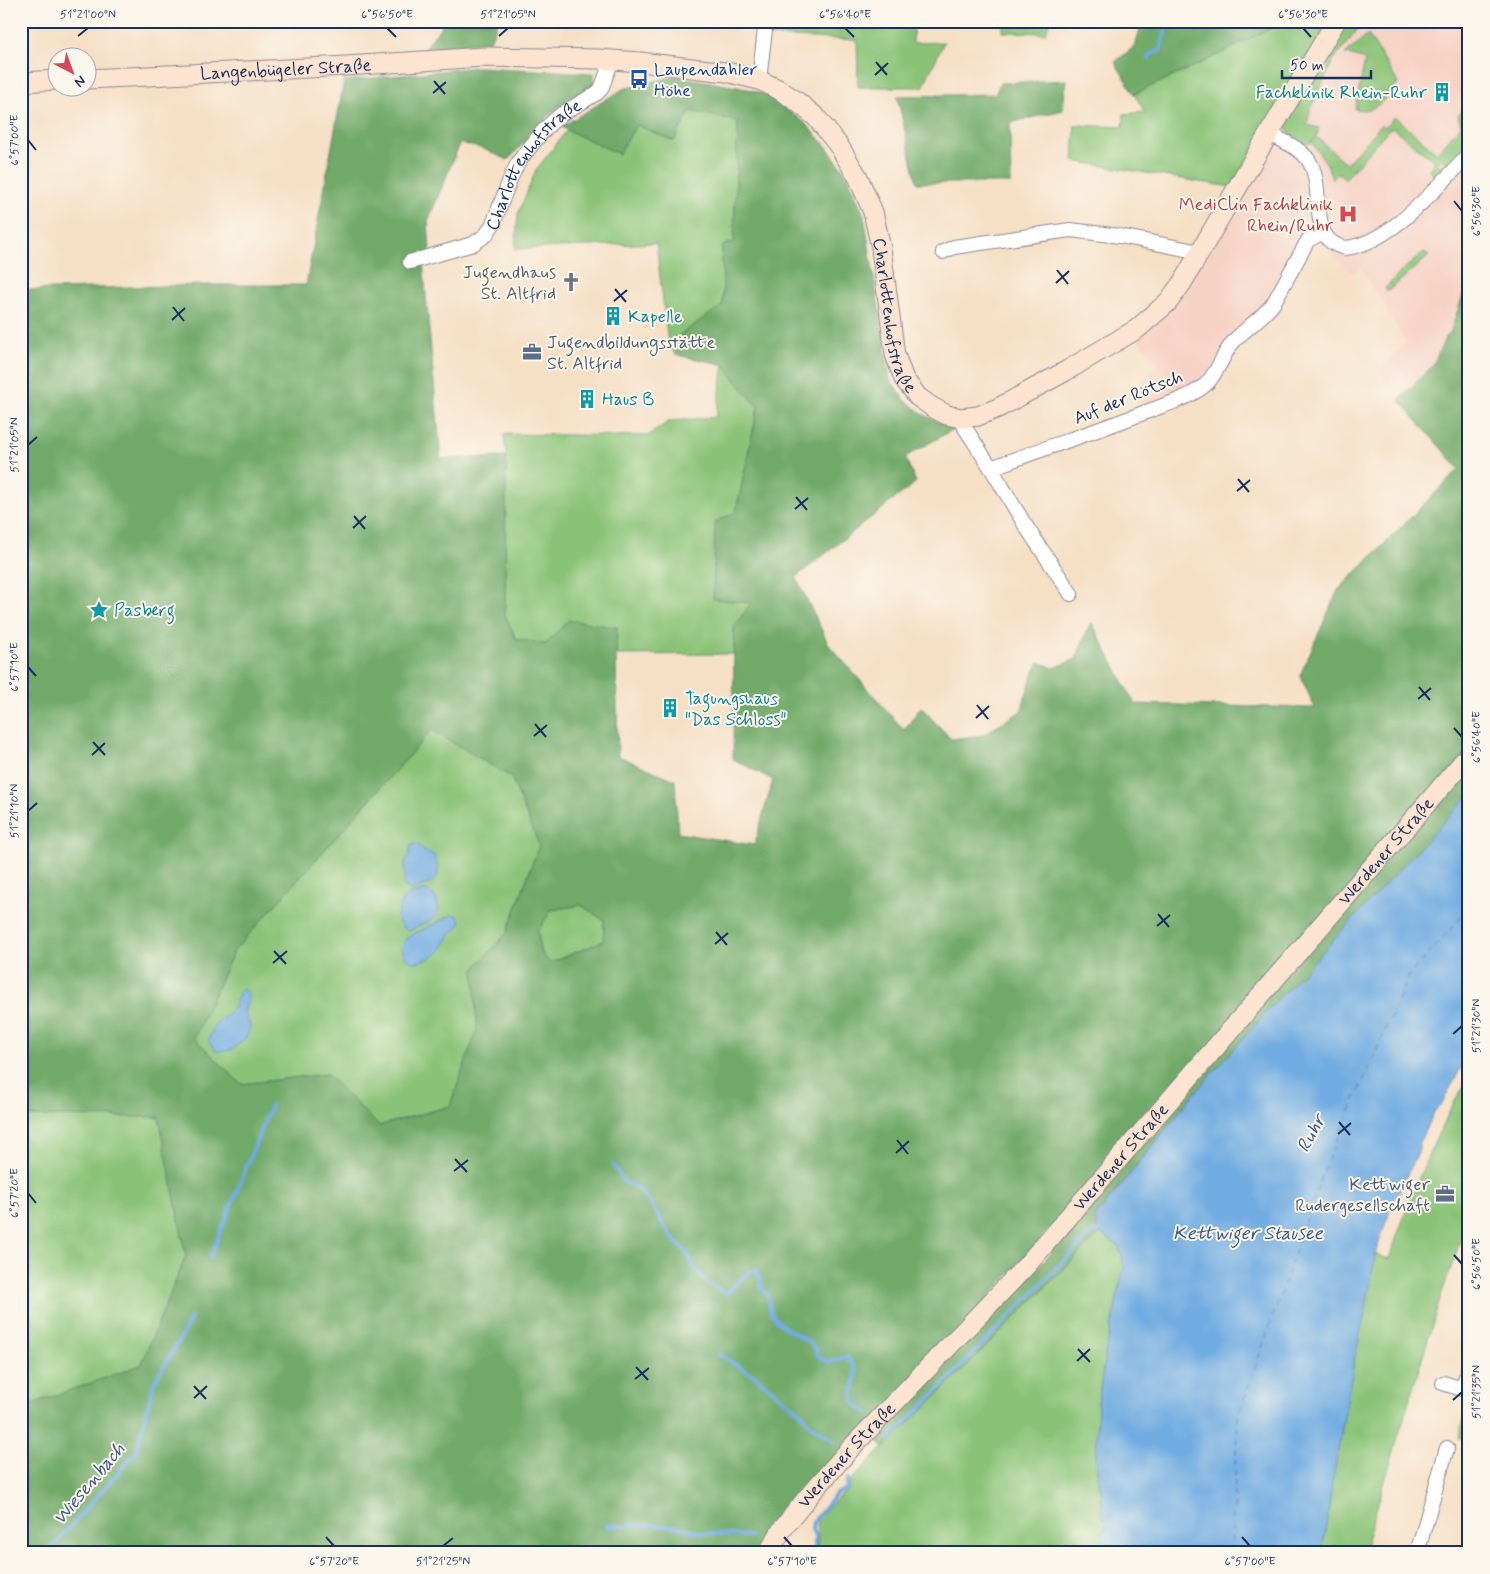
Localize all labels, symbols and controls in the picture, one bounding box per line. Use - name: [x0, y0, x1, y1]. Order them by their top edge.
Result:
- text: 51°21'00"N: [60, 7, 116, 23]
- text: 6°56'50"E: [361, 7, 413, 23]
- text: 51°21'05"N: [480, 7, 536, 23]
- text: 6°56'40"E: [819, 7, 871, 23]
- text: 6°56'30"E: [1278, 7, 1328, 23]
- north arrow: [48, 48, 98, 98]
- scale bar: [1282, 48, 1371, 80]
- street label: Langenbügeler Straße: [200, 53, 372, 86]
- text: 50 m: [1290, 56, 1324, 76]
- place label: Laupendahler Höhe: [654, 58, 758, 103]
- bus stop icon: Laupendahler Höhe: [628, 68, 650, 90]
- text: N: [70, 71, 89, 91]
- place label: Fachklinik Rhein-Ruhr: [1256, 81, 1428, 105]
- building icon: Fachklinik Rhein-Ruhr: [1431, 81, 1453, 103]
- street label: Charlottenhofstraße: [481, 94, 586, 234]
- text: 6°57'00"E: [7, 115, 23, 165]
- text: 6°56'30"E: [1469, 186, 1485, 236]
- place label: MediClin Fachklinik Rhein/Ruhr: [1179, 193, 1334, 238]
- hospital icon: MediClin Fachklinik Rhein/Ruhr: [1337, 203, 1359, 225]
- street label: Charlottenhofstraße: [866, 236, 922, 399]
- place label: Jugendhaus St. Altfrid: [463, 261, 556, 306]
- church icon: Jugendhaus St. Altfrid: [560, 271, 582, 293]
- building icon: Kapelle: [602, 305, 624, 327]
- place label: Kapelle: [628, 305, 683, 329]
- place label: Jugendbildungsstätte St. Altfrid: [547, 331, 716, 376]
- office icon: Jugendbildungsstätte St. Altfrid: [521, 341, 543, 363]
- street label: Auf der Rötsch: [1070, 365, 1186, 431]
- building icon: Haus B: [576, 388, 598, 410]
- place label: Haus B: [602, 388, 654, 412]
- text: 51°21'05"N: [7, 417, 23, 473]
- place icon: Pasberg: [88, 599, 110, 621]
- place label: Pasberg: [114, 599, 175, 625]
- text: 6°57'10"E: [7, 642, 23, 692]
- place label: Tagungshaus "Das Schloss": [685, 687, 787, 732]
- building icon: Tagungshaus "Das Schloss": [659, 697, 681, 719]
- text: 6°56'40"E: [1469, 711, 1485, 763]
- text: 51°21'10"N: [7, 784, 23, 838]
- street label: Werdener Straße: [1333, 793, 1440, 910]
- text: 51°21'30"N: [1469, 999, 1485, 1053]
- street label: Werdener Straße: [1068, 1099, 1175, 1216]
- water label: Ruhr: [1291, 1108, 1333, 1157]
- text: 6°57'20"E: [7, 1168, 23, 1218]
- place label: Kettwiger Rudergesellschaft: [1295, 1173, 1431, 1218]
- office icon: Kettwiger Rudergesellschaft: [1434, 1183, 1456, 1205]
- water label: Kettwiger Stausee: [1173, 1221, 1324, 1248]
- text: 6°56'50"E: [1469, 1238, 1485, 1290]
- text: 51°21'35"N: [1469, 1365, 1485, 1419]
- street label: Werdener Straße: [793, 1397, 902, 1513]
- water label: Wiesenbach: [47, 1437, 131, 1530]
- text: 6°57'20"E: [309, 1554, 359, 1570]
- text: 51°21'25"N: [416, 1554, 470, 1570]
- text: 6°57'10"E: [767, 1554, 817, 1570]
- text: 6°57'00"E: [1225, 1554, 1275, 1570]

